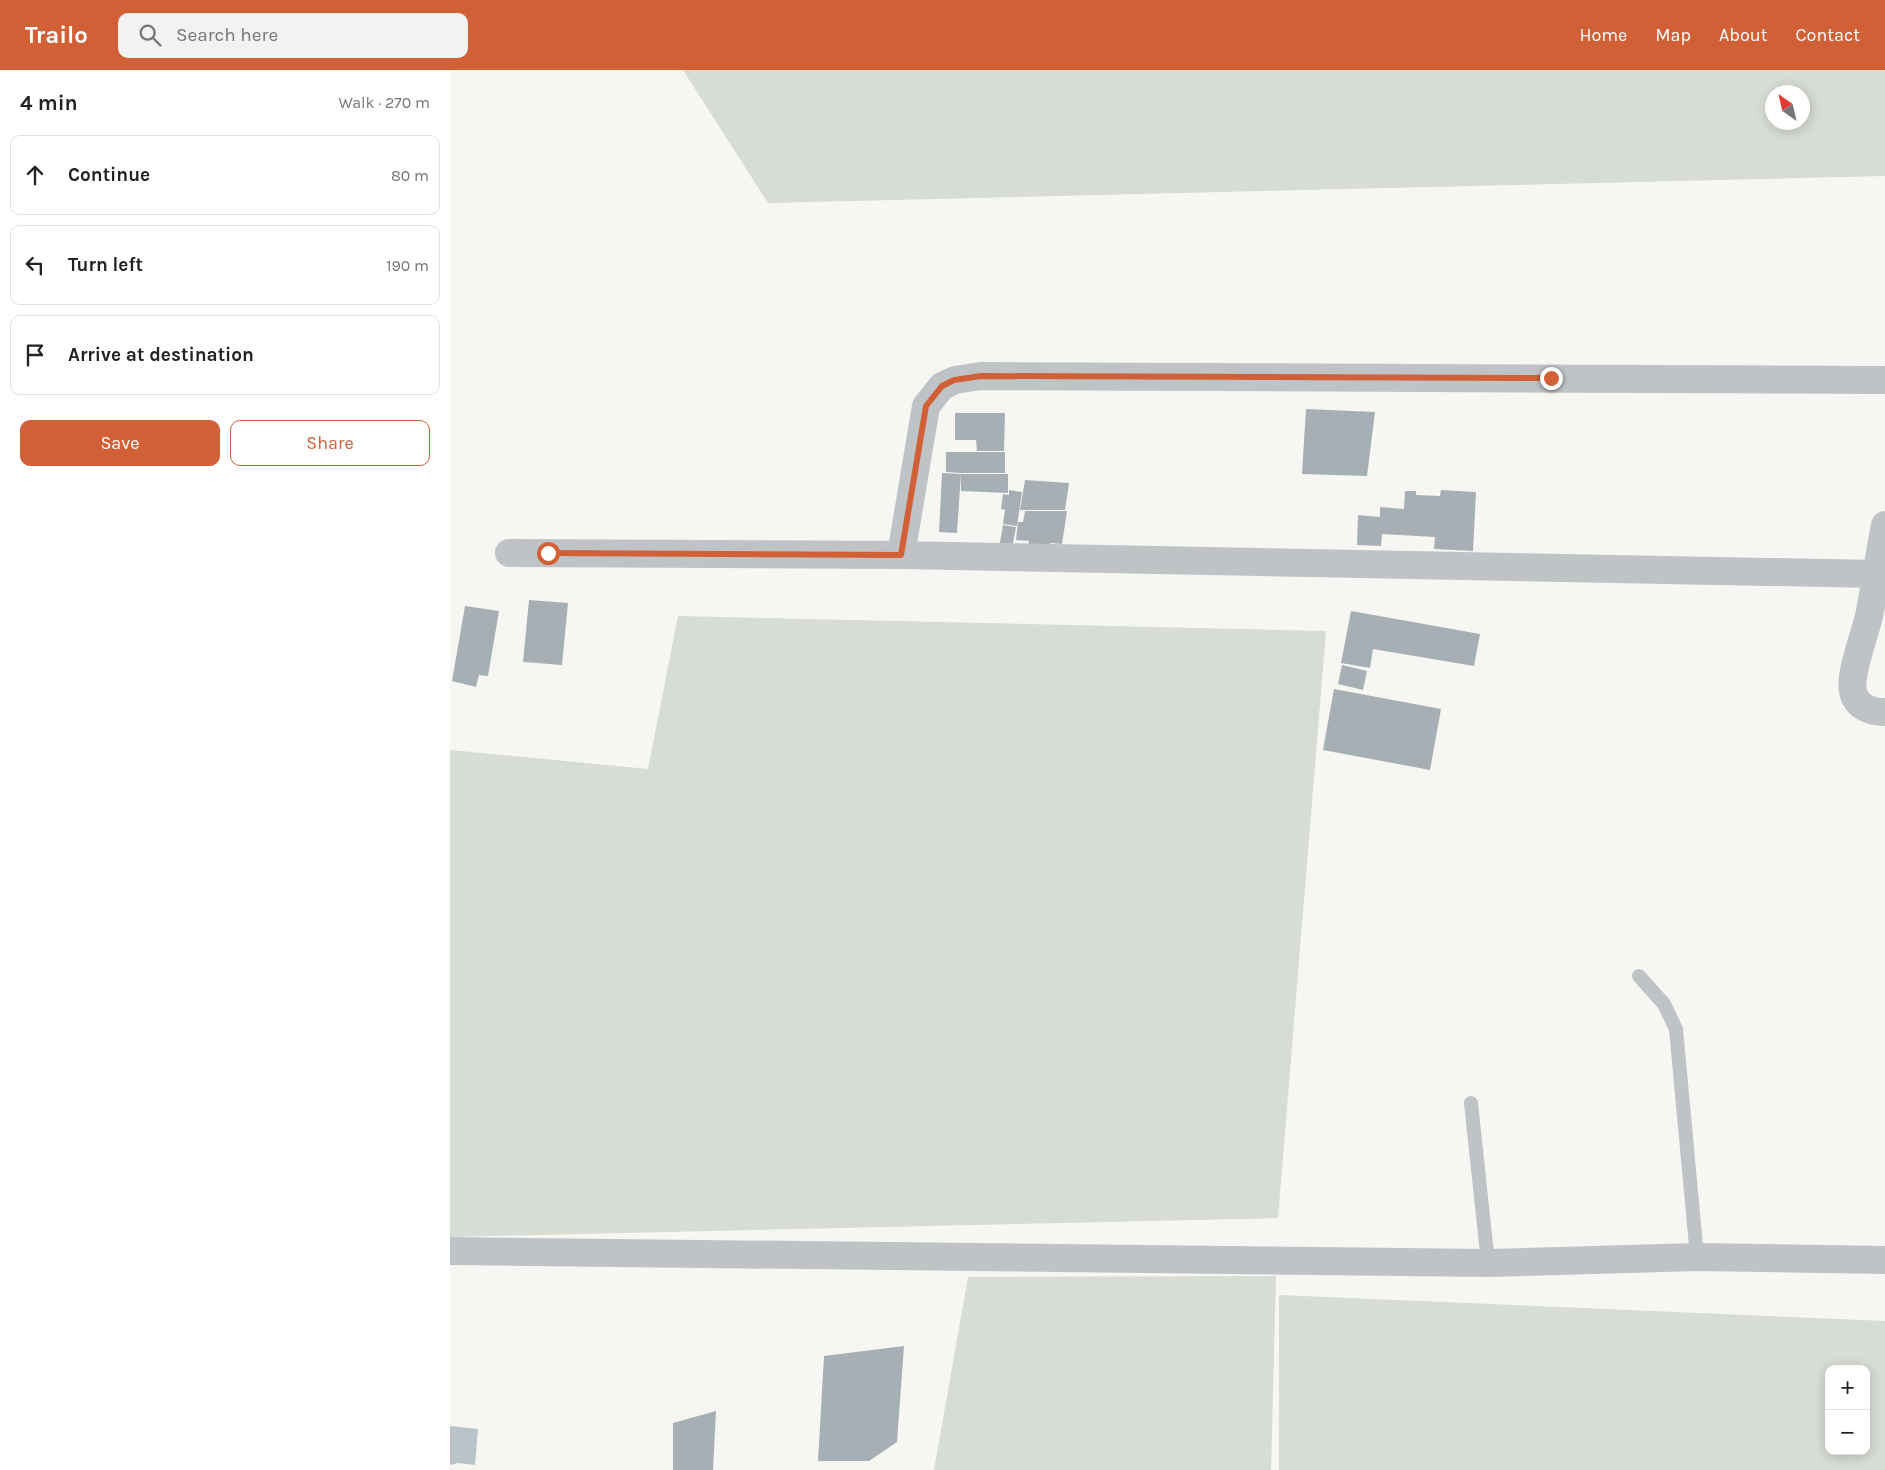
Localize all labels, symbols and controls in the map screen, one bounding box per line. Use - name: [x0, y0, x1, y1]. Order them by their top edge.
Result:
- search box: [118, 13, 468, 58]
- text: Trailo: [25, 21, 88, 49]
- icon: search: [136, 21, 164, 49]
- text: Search here: [176, 24, 278, 46]
- text: Home: [1579, 24, 1627, 46]
- text: Map: [1655, 24, 1691, 46]
- text: About: [1719, 24, 1768, 46]
- text: Contact: [1796, 24, 1860, 46]
- north arrow: [1765, 85, 1810, 130]
- text: 4 min: [20, 91, 78, 115]
- text: Walk · 270 m: [338, 93, 430, 112]
- icon: ahead: [21, 161, 49, 189]
- text: Continue: [68, 164, 150, 186]
- text: 80 m: [391, 166, 429, 185]
- icon: left: [21, 251, 49, 279]
- text: Turn left: [68, 254, 143, 276]
- text: 190 m: [386, 256, 429, 275]
- icon: arrive: [21, 341, 49, 369]
- text: Arrive at destination: [68, 344, 254, 366]
- route end: [1540, 367, 1563, 390]
- button: Save: [20, 420, 220, 466]
- button: Share: [230, 420, 430, 466]
- route start: [537, 542, 560, 565]
- map controls: [1825, 1365, 1870, 1455]
- button: +: [1825, 1365, 1870, 1410]
- button: −: [1825, 1410, 1870, 1455]

